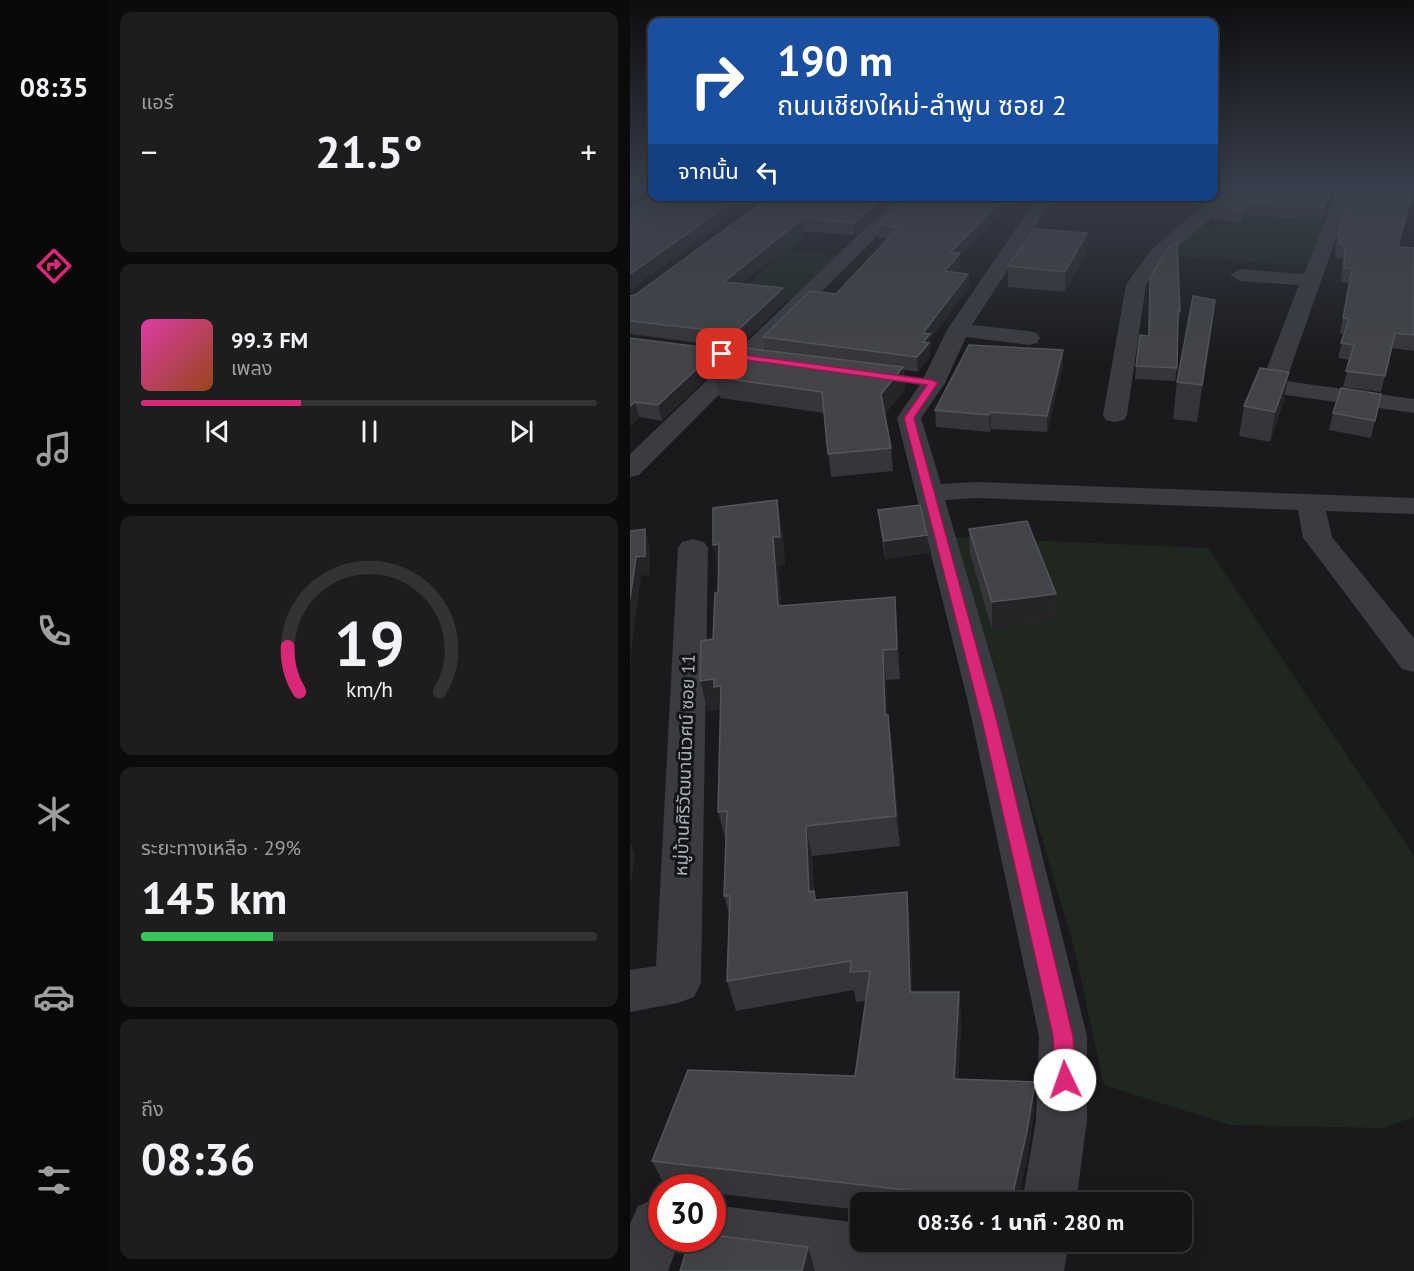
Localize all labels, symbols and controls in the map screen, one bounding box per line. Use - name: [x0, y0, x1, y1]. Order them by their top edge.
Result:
- text: 190 m: [777, 33, 893, 88]
- icon: right: [678, 42, 756, 120]
- text: 08:35: [20, 70, 88, 104]
- text: ถนนเชียงใหม่-ลำพูน ซอย 2: [777, 88, 1067, 122]
- text: แอร์: [141, 89, 173, 115]
- text: 21.5°: [315, 122, 423, 180]
- text: −: [141, 130, 158, 173]
- text: +: [580, 130, 597, 173]
- icon: left: [751, 156, 784, 189]
- text: จากนั้น: [678, 157, 739, 185]
- icon: directions: [33, 245, 75, 287]
- text: 99.3 FM: [231, 326, 308, 354]
- pin: [696, 328, 747, 379]
- icon: arrive: [705, 337, 738, 370]
- text: เพลง: [231, 355, 273, 381]
- icon: previous: [201, 415, 234, 448]
- icon: pause: [353, 415, 386, 448]
- icon: next: [505, 415, 538, 448]
- icon: music: [33, 428, 75, 470]
- text: 19: [334, 603, 404, 684]
- icon: phone: [33, 610, 75, 652]
- street label: หมู่บ้านศิริวัฒนานิเวศน์ ซอย 11: [669, 654, 701, 876]
- text: km/h: [345, 676, 392, 704]
- icon: climate: [33, 793, 75, 835]
- text: ระยะทางเหลือ · 29%: [141, 835, 301, 861]
- text: 145 km: [141, 868, 287, 926]
- icon: car: [33, 976, 75, 1018]
- position arrow: [1033, 1048, 1097, 1112]
- text: ถึง: [141, 1096, 164, 1122]
- text: 08:36: [141, 1129, 255, 1187]
- icon: filters: [33, 1159, 75, 1201]
- speed limit sign: 30: [648, 1174, 726, 1252]
- text: 08:36 · 1 นาที · 280 m: [918, 1208, 1124, 1236]

